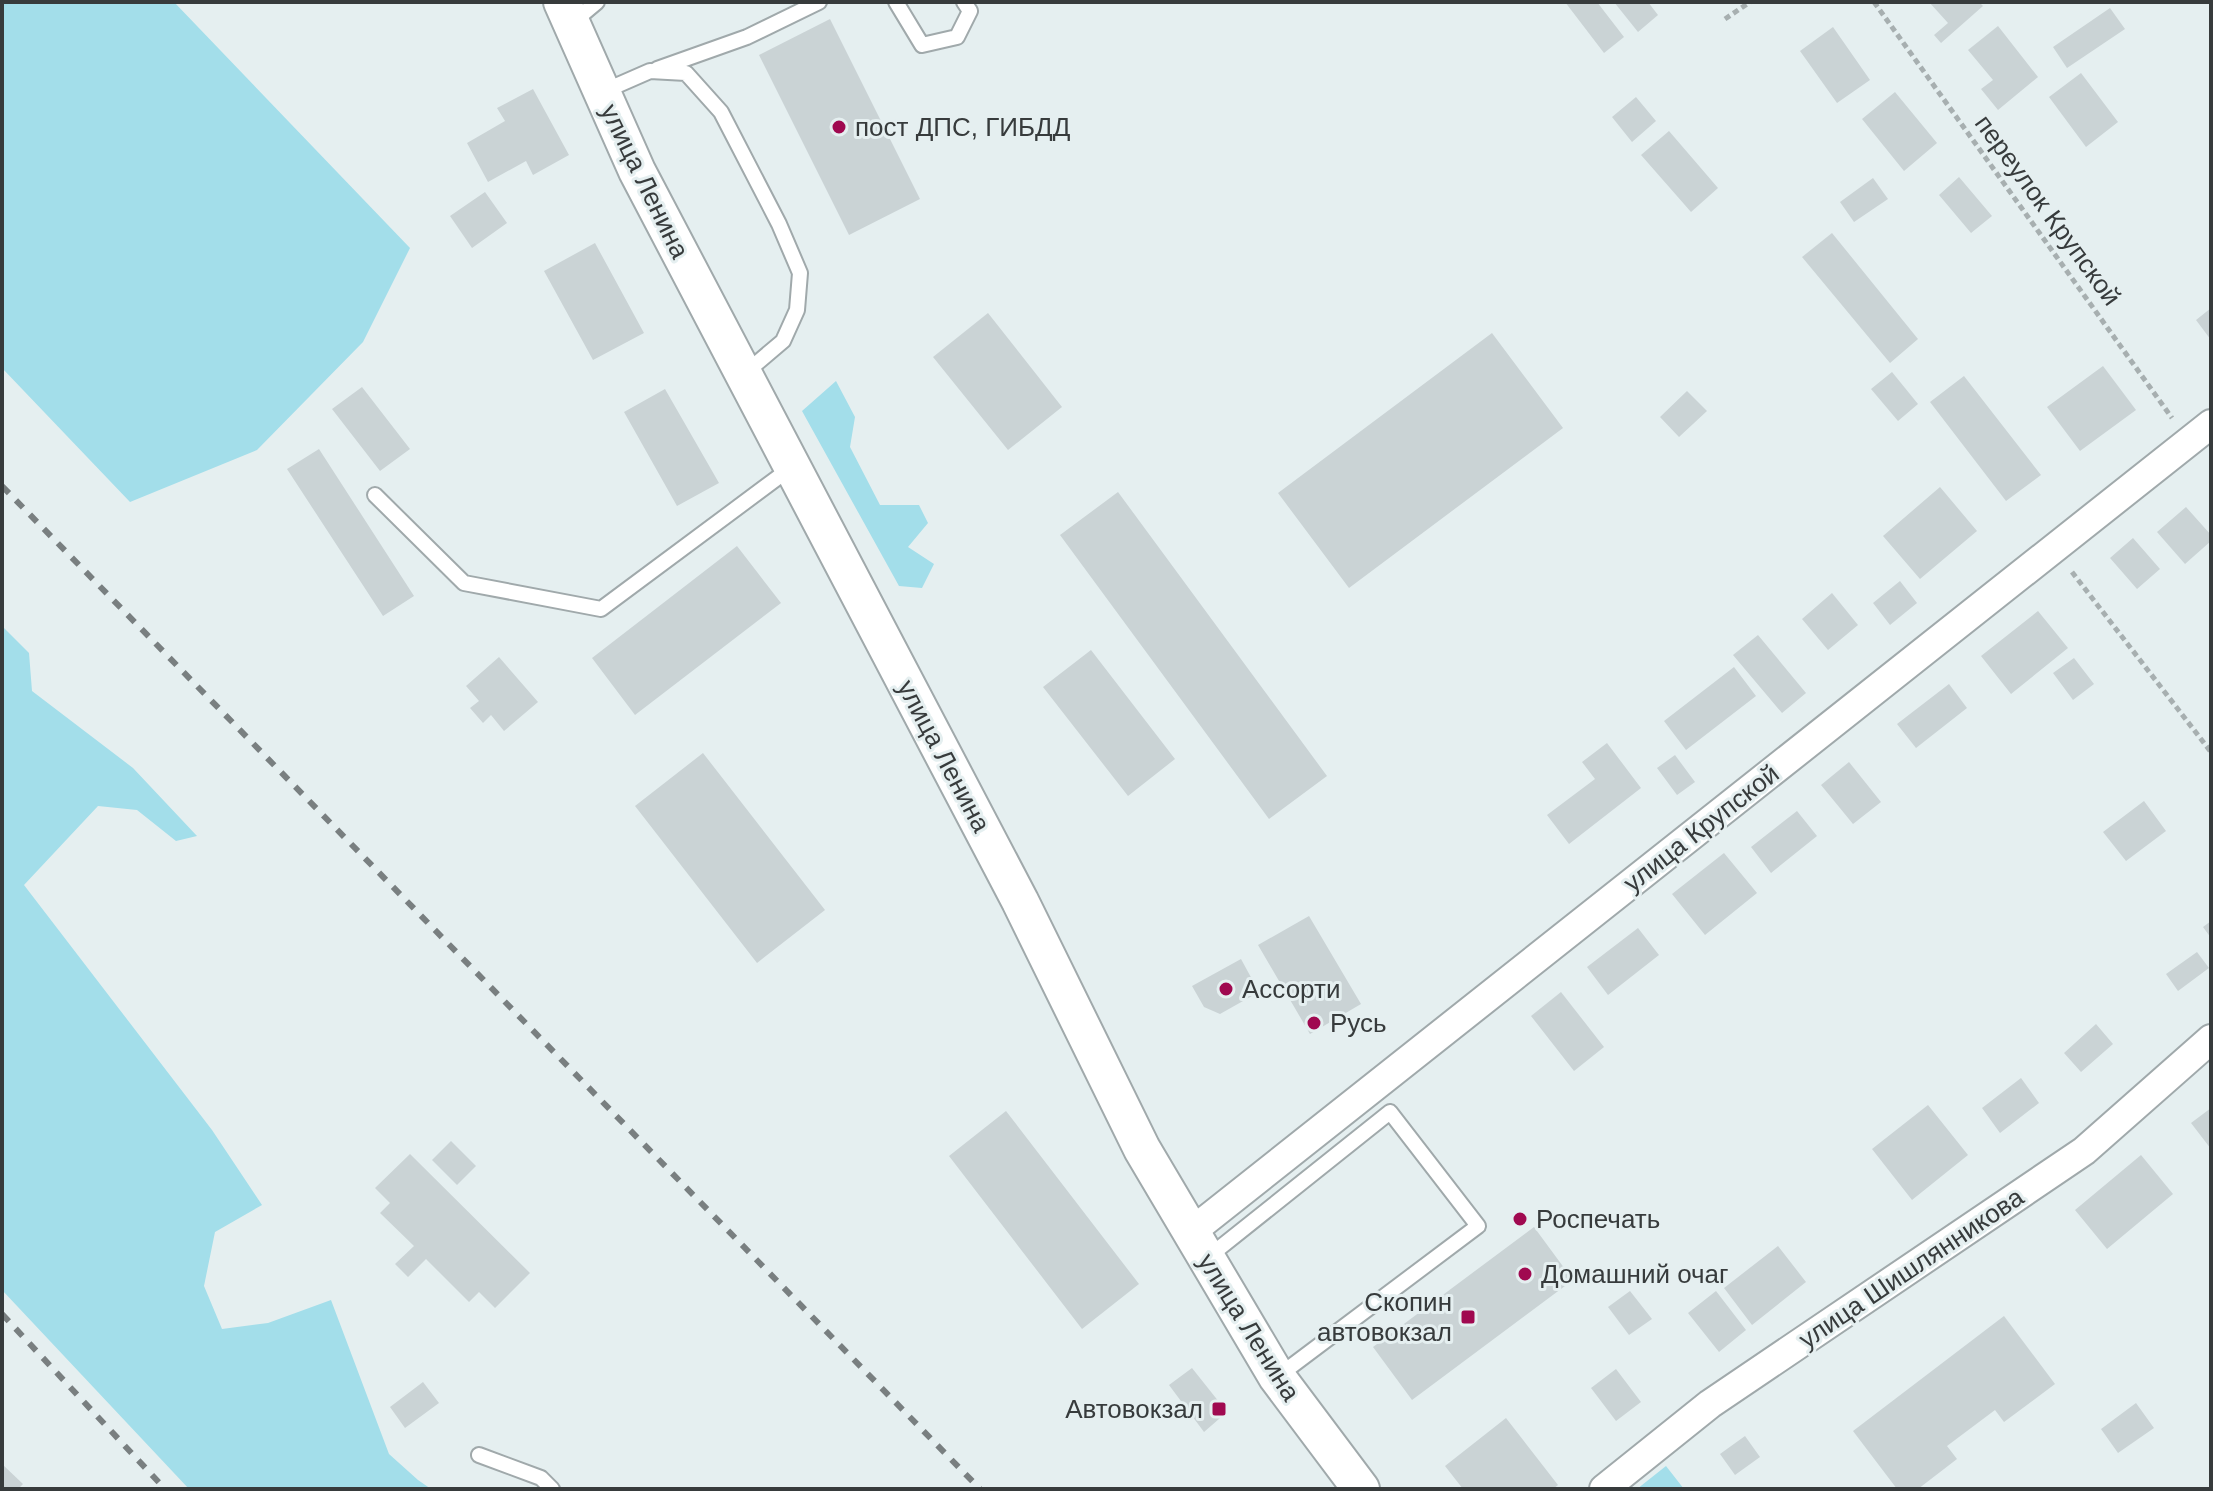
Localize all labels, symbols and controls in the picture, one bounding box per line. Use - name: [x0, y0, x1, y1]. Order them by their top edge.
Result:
- street label: улица Ленина: [595, 99, 696, 264]
- street label: переулок Крупской: [1969, 109, 2127, 311]
- place label: пост ДПС, ГИБДД: [855, 112, 1071, 142]
- marker: пост ДПС, ГИБДД: [830, 118, 848, 136]
- street label: улица Ленина: [891, 675, 997, 838]
- street label: улица Крупской: [1617, 758, 1785, 898]
- place label: Ассорти: [1242, 974, 1340, 1004]
- marker: Ассорти: [1217, 980, 1235, 998]
- place label: Русь: [1330, 1008, 1387, 1038]
- marker: Русь: [1305, 1014, 1323, 1032]
- street label: улица Шишлянникова: [1793, 1181, 2029, 1354]
- place label: Роспечать: [1536, 1204, 1660, 1234]
- marker: Роспечать: [1511, 1210, 1529, 1228]
- street label: улица Ленина: [1192, 1248, 1306, 1407]
- place label: Домашний очаг: [1541, 1259, 1729, 1289]
- marker: Домашний очаг: [1516, 1265, 1534, 1283]
- place label: Скопин автовокзал: [1317, 1287, 1452, 1347]
- marker: Скопин автовокзал: [1459, 1308, 1477, 1326]
- place label: Автовокзал: [1065, 1394, 1203, 1424]
- marker: Автовокзал: [1210, 1400, 1228, 1418]

